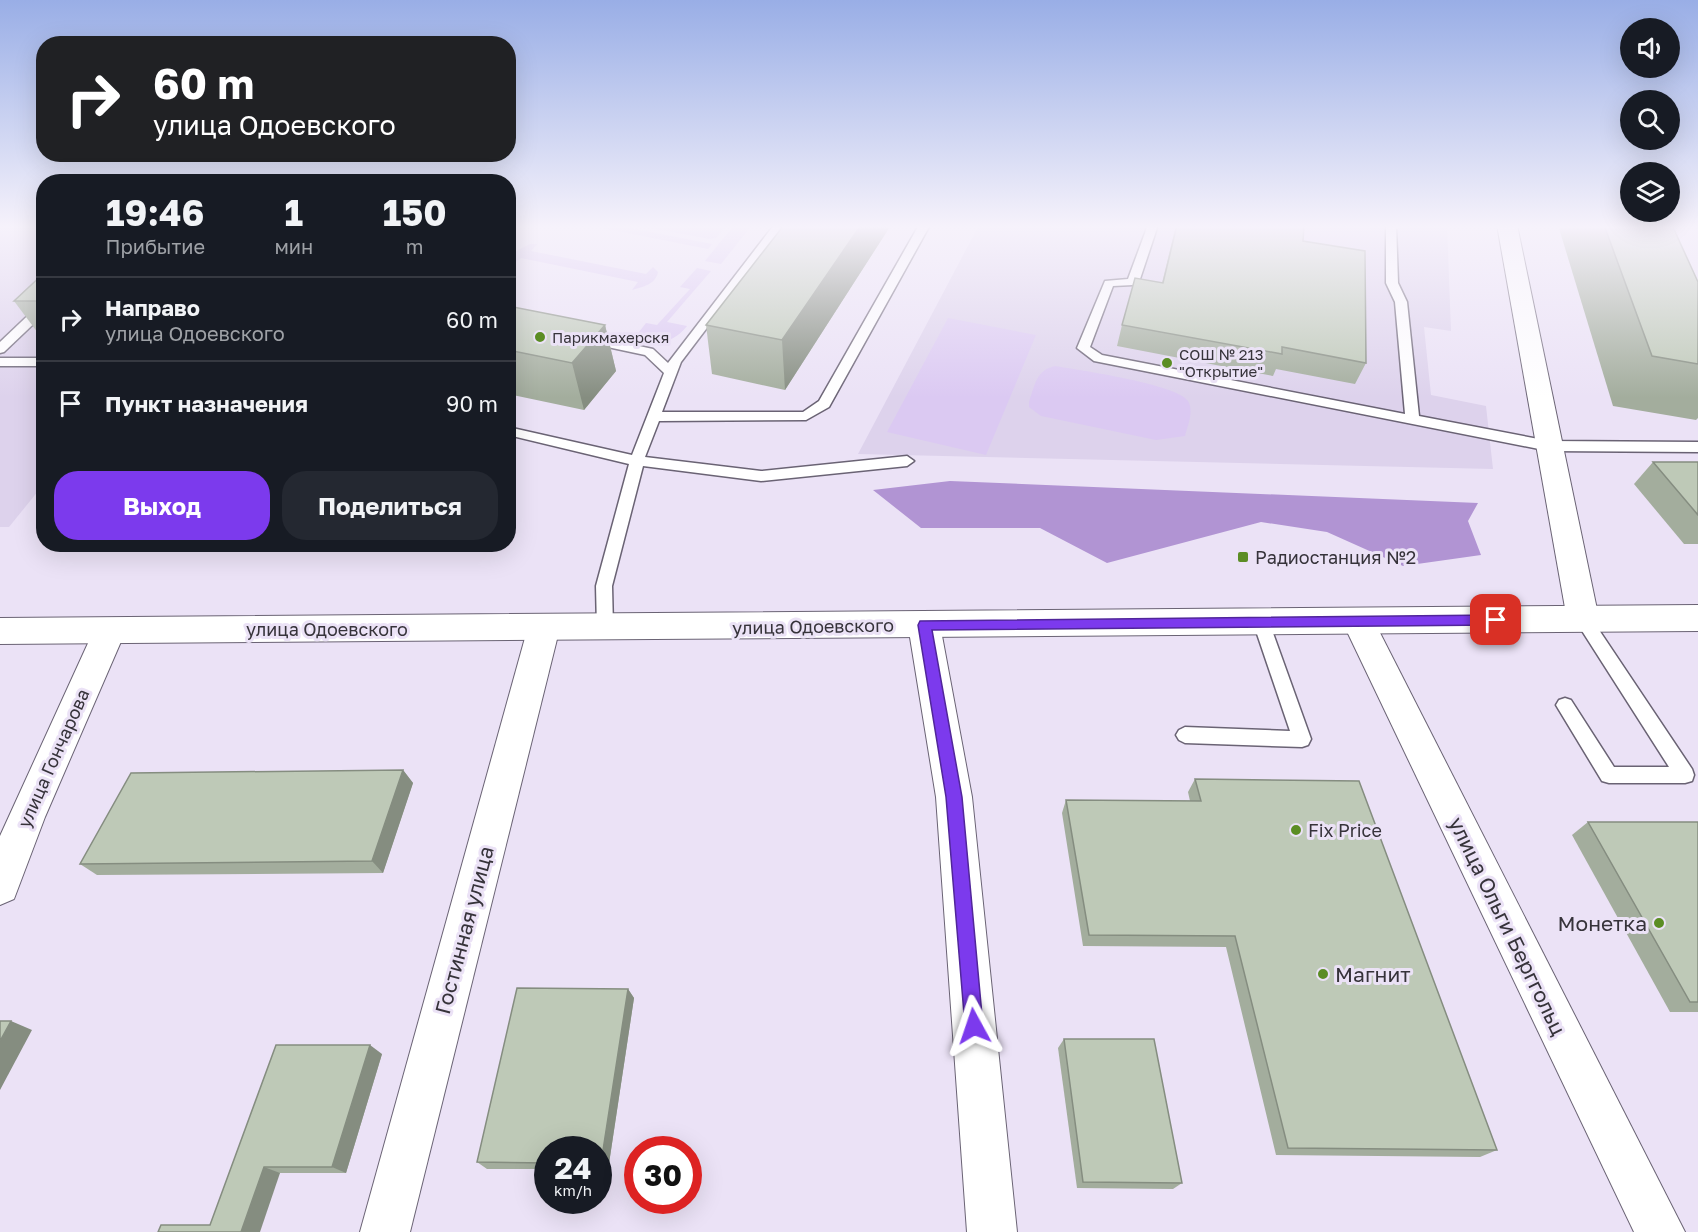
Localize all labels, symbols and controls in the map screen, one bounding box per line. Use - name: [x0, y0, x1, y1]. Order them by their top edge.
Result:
- map controls: [1620, 18, 1680, 222]
- button: sound: [1620, 18, 1680, 78]
- text: 60 m: [153, 58, 254, 108]
- icon: right: [54, 60, 132, 138]
- button: search: [1620, 90, 1680, 150]
- text: улица Одоевского: [153, 109, 396, 141]
- button: layers: [1620, 162, 1680, 222]
- text: 19:46: [106, 191, 204, 234]
- text: 1: [285, 191, 303, 234]
- text: 150: [383, 191, 447, 234]
- text: Прибытие: [105, 234, 205, 258]
- text: мин: [274, 234, 313, 258]
- text: m: [406, 234, 423, 258]
- text: Направо: [105, 294, 200, 321]
- icon: right: [54, 303, 87, 336]
- text: 60 m: [446, 306, 498, 333]
- text: улица Одоевского: [105, 321, 285, 345]
- place label: Парикмахерскя: [552, 328, 669, 346]
- marker: Парикмахерскя: [533, 330, 547, 344]
- place label: СОШ № 213 "Открытие": [1179, 345, 1264, 380]
- marker: СОШ № 213 "Открытие": [1160, 356, 1174, 370]
- icon: arrive: [54, 387, 87, 420]
- text: Пункт назначения: [105, 390, 308, 417]
- text: 90 m: [446, 390, 498, 417]
- button: Выход: [54, 471, 270, 540]
- button: Поделиться: [282, 471, 498, 540]
- place label: Радиостанция №2: [1255, 546, 1416, 568]
- marker: Радиостанция №2: [1236, 550, 1250, 564]
- pin: [1470, 594, 1521, 645]
- icon: arrive: [1479, 603, 1512, 636]
- street label: улица Одоевского: [732, 614, 894, 638]
- street label: улица Одоевского: [246, 618, 408, 640]
- street label: улица Гончарова: [13, 685, 93, 831]
- street label: улица Ольги Берггольц: [1444, 813, 1572, 1039]
- place label: Fix Price: [1308, 819, 1382, 841]
- marker: Fix Price: [1289, 823, 1303, 837]
- street label: Гостинная улица: [429, 843, 499, 1017]
- place label: Монетка: [1558, 910, 1647, 936]
- marker: Монетка: [1652, 916, 1666, 930]
- place label: Магнит: [1335, 961, 1411, 987]
- marker: Магнит: [1316, 967, 1330, 981]
- position arrow: [942, 994, 1006, 1058]
- speed limit sign: 30: [624, 1136, 702, 1214]
- text: 24: [554, 1150, 592, 1186]
- text: km/h: [554, 1181, 592, 1199]

